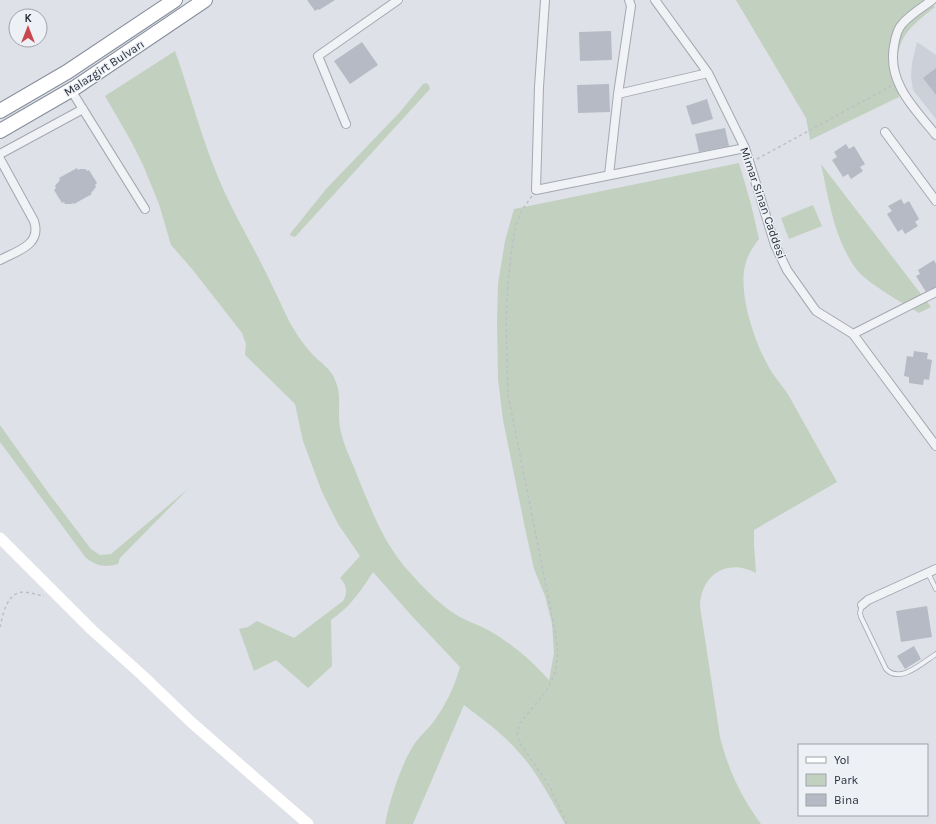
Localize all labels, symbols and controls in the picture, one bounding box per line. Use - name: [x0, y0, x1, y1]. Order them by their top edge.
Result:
- north arrow: [8, 8, 48, 48]
- text: K: [24, 12, 32, 25]
- street label: Malazgirt Bulvarı: [61, 37, 147, 99]
- street label: Mimar Sinan Caddesi: [737, 145, 789, 261]
- legend: [798, 744, 928, 816]
- text: Yol: [834, 753, 850, 767]
- text: Park: [834, 773, 859, 787]
- text: Bina: [834, 793, 859, 807]

